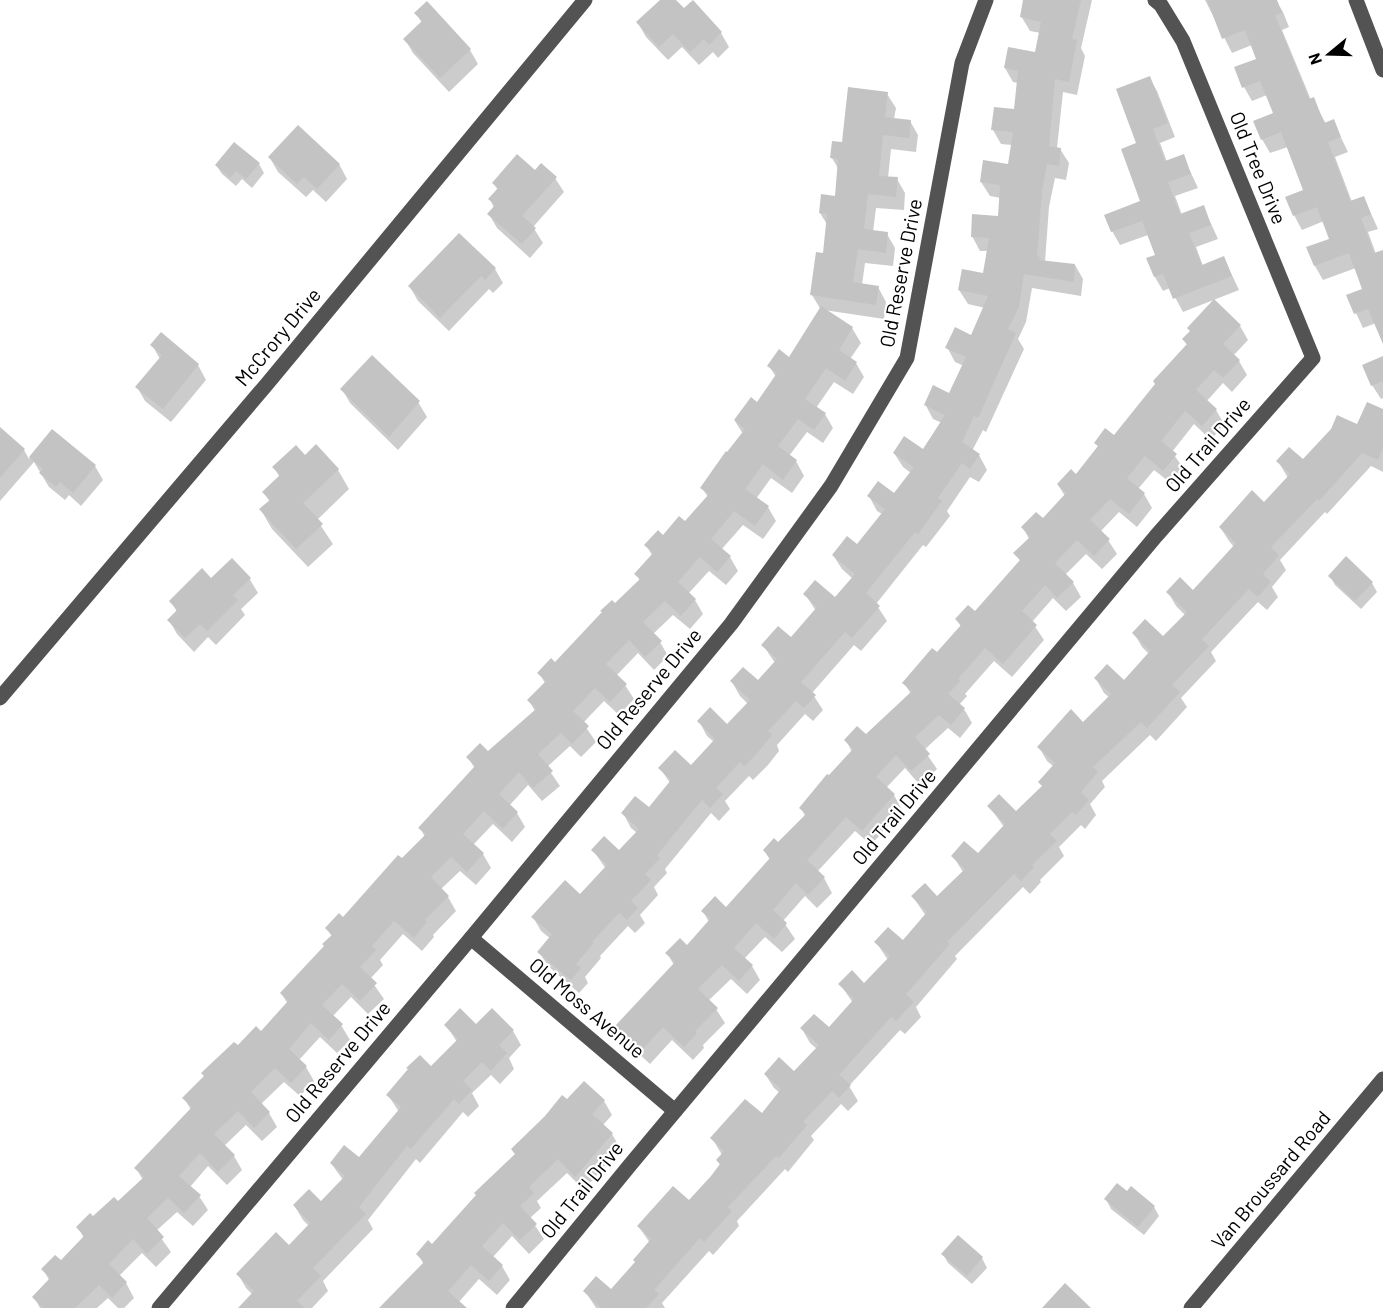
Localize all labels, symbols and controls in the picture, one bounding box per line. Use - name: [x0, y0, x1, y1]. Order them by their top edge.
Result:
- north arrow: [1299, 24, 1359, 84]
- text: N: [1304, 51, 1325, 67]
- street label: Old Tree Drive: [1225, 108, 1292, 227]
- street label: Old Reserve Drive: [874, 196, 926, 349]
- street label: McCrory Drive: [229, 282, 325, 390]
- street label: Old Trail Drive: [1159, 392, 1255, 497]
- street label: Old Reserve Drive: [590, 623, 706, 754]
- street label: Old Trail Drive: [846, 763, 940, 869]
- street label: Old Moss Avenue: [525, 952, 650, 1063]
- street label: Old Reserve Drive: [279, 996, 395, 1127]
- street label: Van Broussard Road: [1206, 1106, 1335, 1253]
- street label: Old Trail Drive: [535, 1136, 628, 1243]

